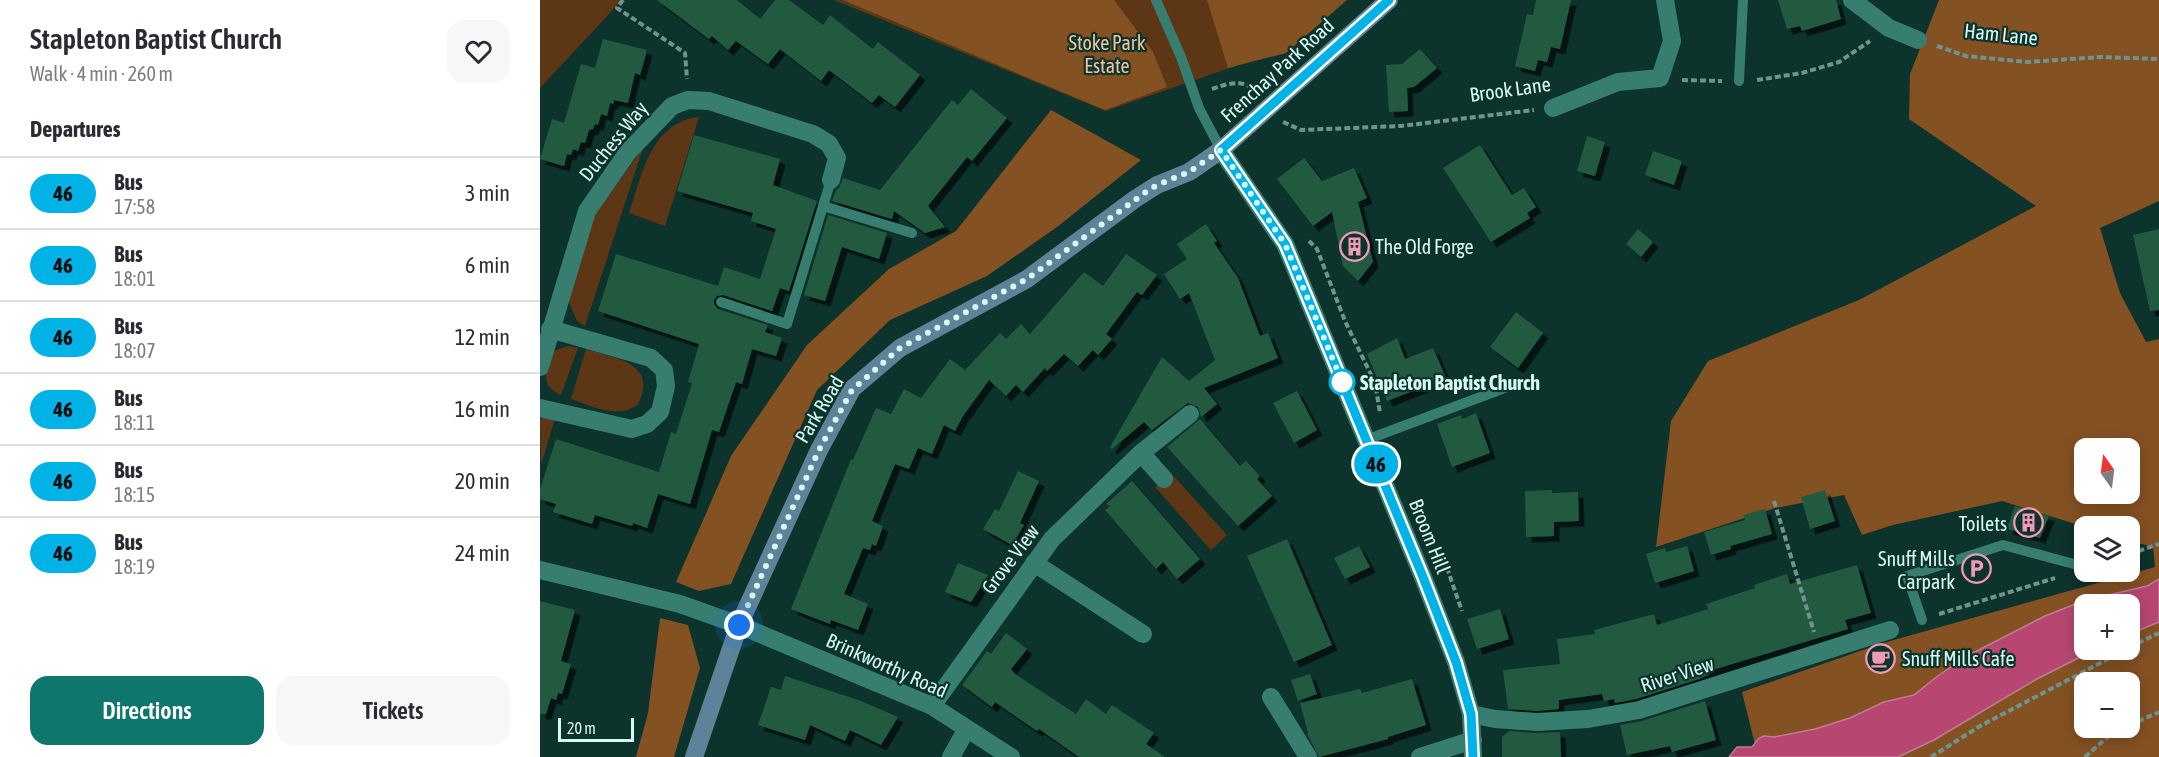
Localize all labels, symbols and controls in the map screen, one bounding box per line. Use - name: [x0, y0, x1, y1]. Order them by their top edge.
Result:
- street label: Frenchay Park Road: [1216, 13, 1338, 127]
- street label: Ham Lane: [1963, 19, 2039, 49]
- button: heart: [447, 20, 510, 83]
- text: Stapleton Baptist Church: [30, 23, 282, 55]
- park label: Stoke Park Estate: [1069, 31, 1146, 77]
- text: Walk · 4 min · 260 m: [30, 62, 173, 85]
- street label: Brook Lane: [1468, 72, 1552, 106]
- street label: Duchess Way: [574, 97, 652, 185]
- text: Departures: [30, 116, 120, 142]
- text: Bus: [114, 169, 143, 195]
- text: 3 min: [465, 180, 510, 206]
- text: 46: [53, 181, 73, 205]
- text: 17:58: [114, 195, 155, 218]
- building icon: The Old Forge: [1338, 230, 1370, 262]
- place label: The Old Forge: [1375, 235, 1474, 258]
- text: Bus: [114, 241, 143, 267]
- text: 6 min: [465, 252, 510, 278]
- text: 46: [53, 253, 73, 277]
- text: 18:01: [114, 267, 156, 290]
- text: Bus: [114, 313, 143, 339]
- text: 12 min: [455, 324, 510, 350]
- text: 46: [53, 325, 73, 349]
- text: 18:07: [114, 339, 156, 362]
- marker: Stapleton Baptist Church: [1329, 369, 1355, 395]
- street label: Park Road: [790, 371, 848, 447]
- place label: Stapleton Baptist Church: [1360, 371, 1540, 394]
- text: Bus: [114, 385, 143, 411]
- text: 16 min: [455, 396, 510, 422]
- text: 46: [53, 397, 73, 421]
- text: 18:11: [114, 411, 155, 434]
- north arrow: [2074, 438, 2140, 504]
- map controls: [2074, 438, 2140, 738]
- line badge: 46: [1349, 444, 1403, 484]
- text: 46: [1366, 452, 1386, 476]
- text: Bus: [114, 457, 143, 483]
- text: 20 min: [455, 468, 510, 494]
- text: 46: [53, 469, 73, 493]
- text: 18:15: [114, 483, 155, 506]
- street label: Broom Hill: [1405, 495, 1456, 577]
- building icon: Toilets: [2012, 507, 2044, 539]
- place label: Toilets: [1958, 512, 2007, 535]
- button: layers: [2074, 516, 2140, 582]
- street label: Grove View: [977, 520, 1044, 598]
- text: Bus: [114, 529, 143, 555]
- text: 24 min: [455, 540, 510, 566]
- text: 46: [53, 541, 73, 565]
- place label: Snuff Mills Carpark: [1878, 547, 1955, 593]
- parking icon: Snuff Mills Carpark: [1960, 553, 1992, 585]
- text: 18:19: [114, 555, 155, 578]
- button: +: [2074, 594, 2140, 660]
- your location: [724, 610, 754, 640]
- street label: Brinkworthy Road: [823, 628, 951, 702]
- cafe icon: Snuff Mills Cafe: [1865, 642, 1897, 674]
- place label: Snuff Mills Cafe: [1902, 647, 2015, 670]
- street label: River View: [1637, 651, 1717, 697]
- button: −: [2074, 672, 2140, 738]
- button: Directions: [30, 676, 264, 745]
- button: Tickets: [276, 676, 510, 745]
- scale bar: [558, 715, 634, 742]
- text: 20 m: [567, 719, 596, 737]

